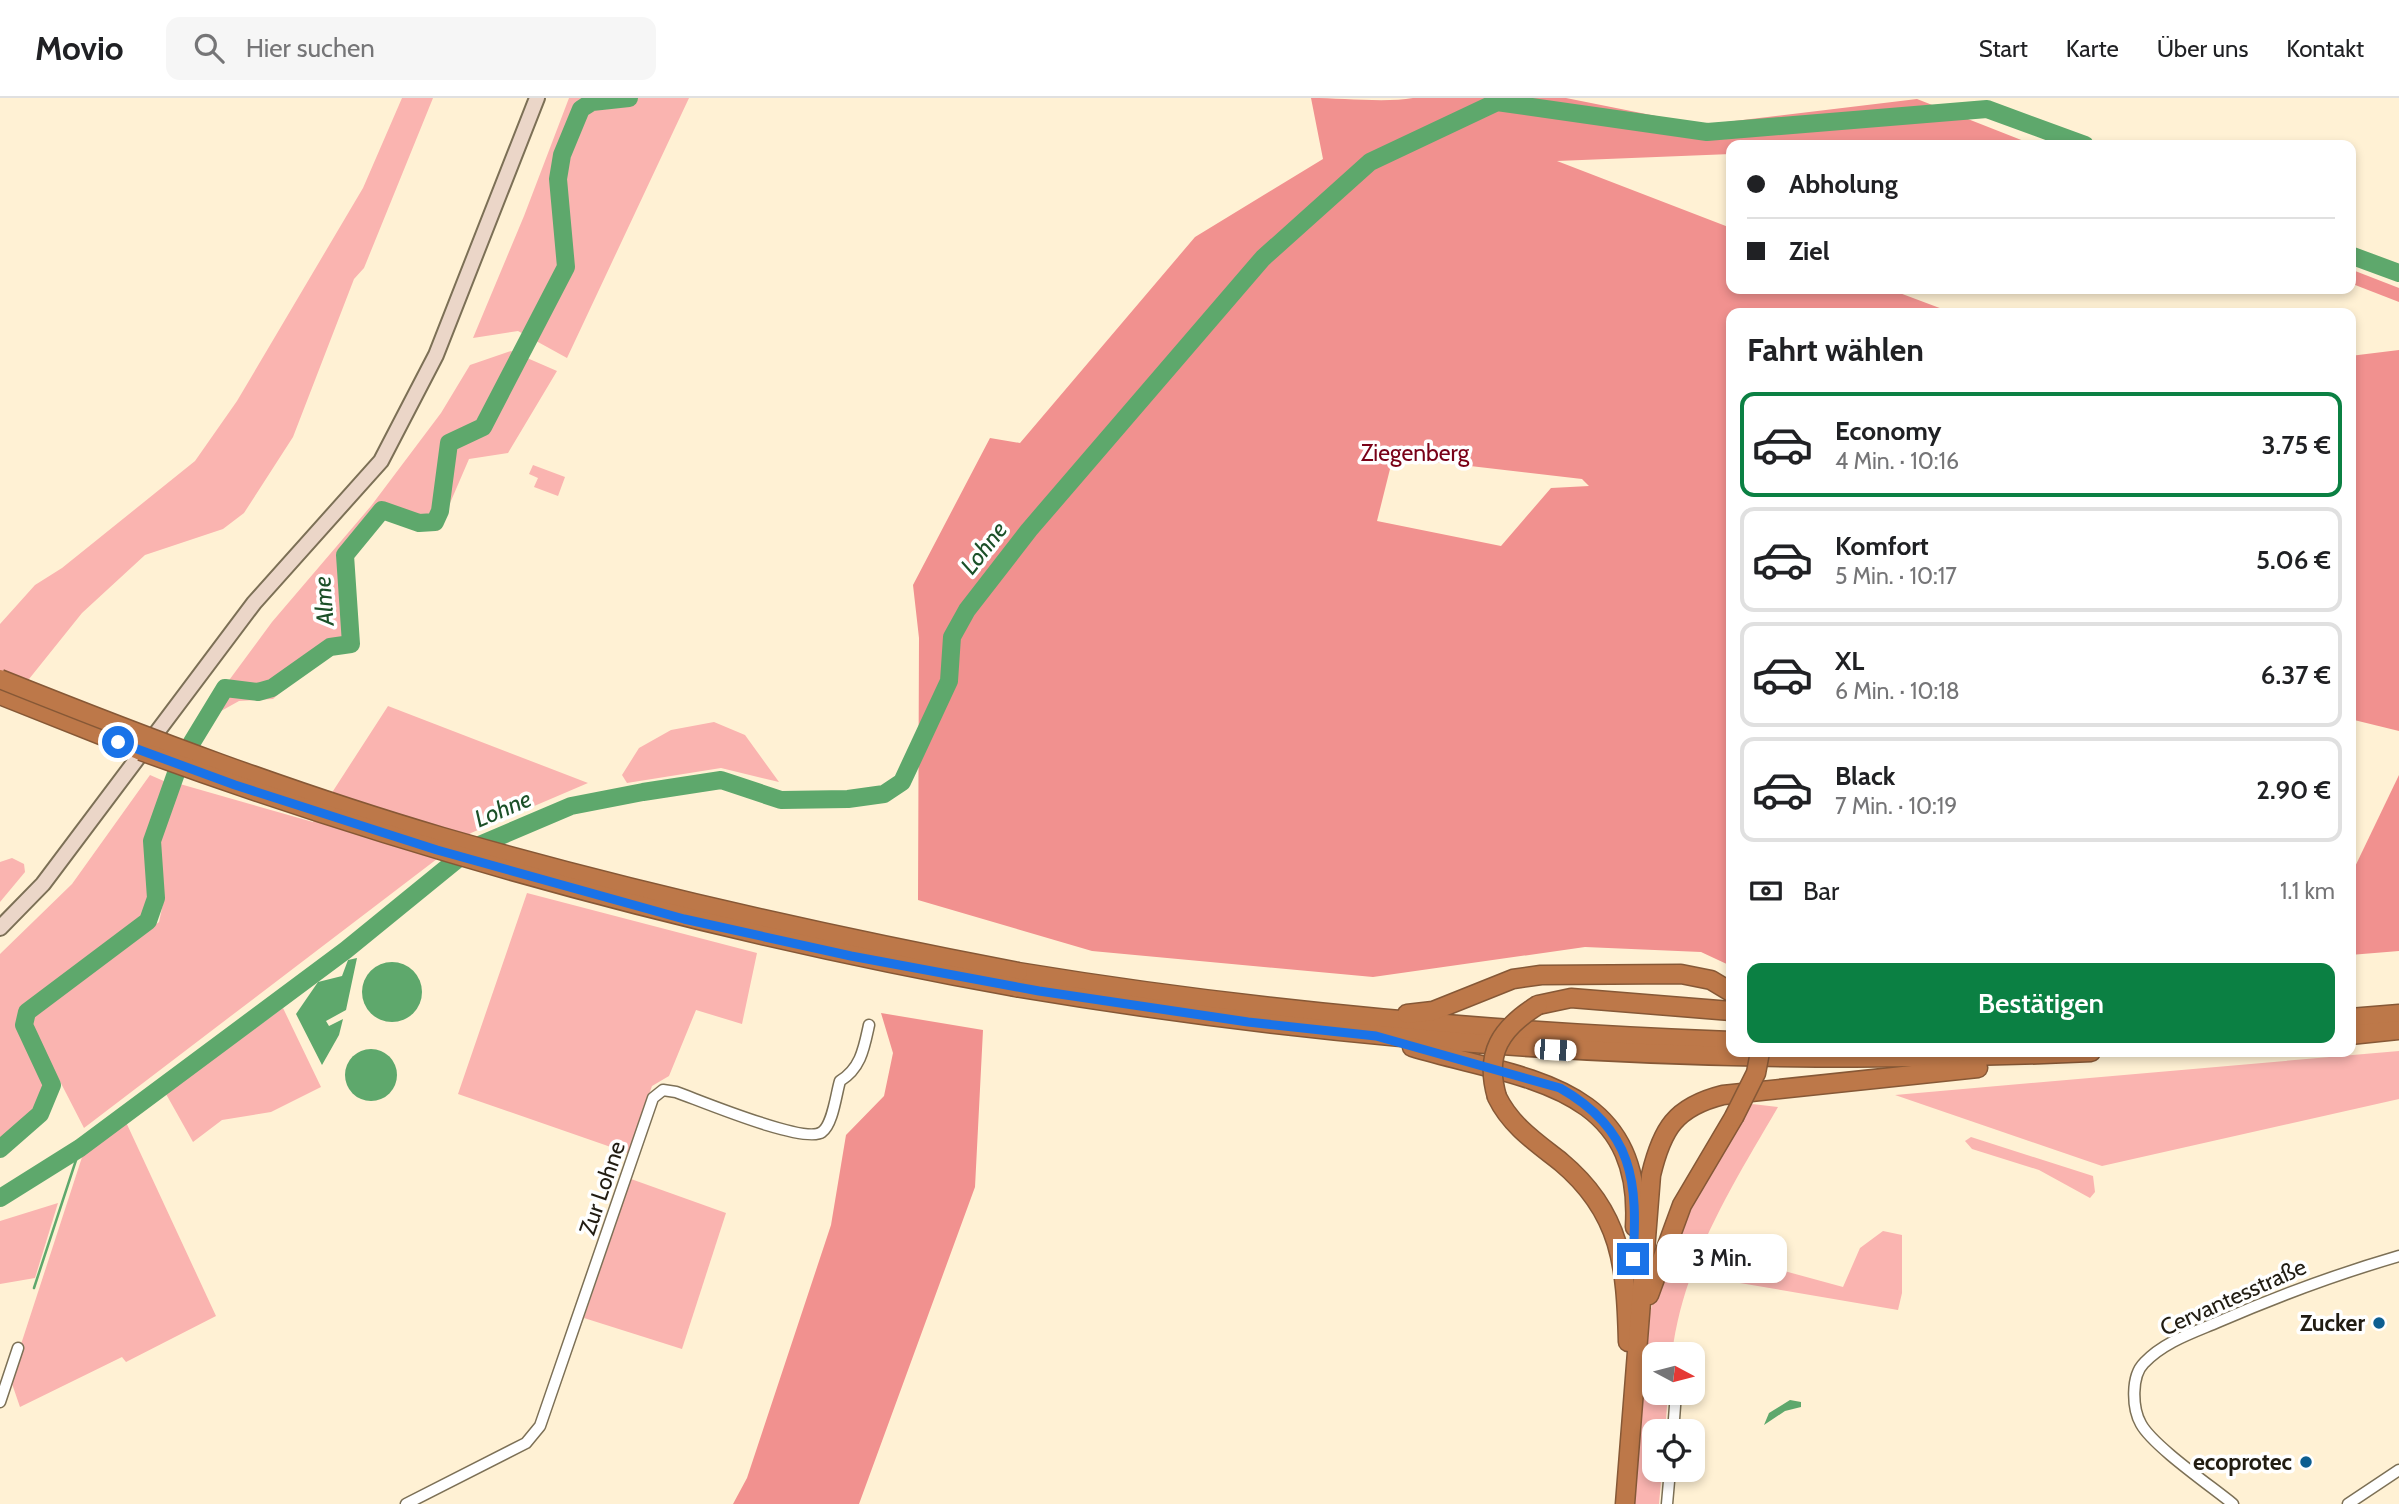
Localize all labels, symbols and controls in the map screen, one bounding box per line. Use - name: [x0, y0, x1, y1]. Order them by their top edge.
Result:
- search box: [166, 17, 656, 80]
- text: Movio: [35, 28, 124, 68]
- icon: search: [190, 29, 228, 67]
- text: Hier suchen: [246, 32, 375, 64]
- text: Start: [1979, 34, 2028, 63]
- text: Karte: [2066, 34, 2119, 63]
- text: Über uns: [2157, 34, 2248, 63]
- text: Kontakt: [2286, 34, 2364, 63]
- text: Abholung: [1789, 168, 1898, 200]
- text: Ziel: [1789, 235, 1830, 267]
- text: Fahrt wählen: [1747, 330, 1924, 369]
- icon: car: [1751, 413, 1814, 476]
- text: Economy: [1835, 415, 1941, 447]
- text: 3.75 €: [2262, 429, 2331, 461]
- park label: Ziegenberg: [1361, 439, 1470, 467]
- text: 4 Min. · 10:16: [1835, 447, 1959, 475]
- water label: Lohne: [954, 516, 1013, 580]
- icon: car: [1751, 528, 1814, 591]
- text: Komfort: [1835, 530, 1929, 562]
- text: 5.06 €: [2256, 544, 2331, 576]
- text: 5 Min. · 10:17: [1835, 562, 1957, 590]
- water label: Alme: [307, 575, 340, 628]
- icon: car: [1751, 643, 1814, 706]
- text: XL: [1835, 645, 1864, 677]
- text: 6.37 €: [2261, 659, 2331, 691]
- text: 6 Min. · 10:18: [1835, 677, 1960, 705]
- route start: [102, 726, 134, 758]
- icon: car: [1751, 758, 1814, 821]
- text: Black: [1835, 760, 1895, 792]
- text: 2.90 €: [2256, 774, 2331, 806]
- water label: Lohne: [470, 784, 535, 833]
- text: 7 Min. · 10:19: [1835, 792, 1957, 820]
- icon: cash: [1747, 872, 1785, 910]
- text: Bar: [1803, 875, 1839, 907]
- text: 1.1 km: [2280, 877, 2335, 905]
- button: Bestätigen: [1747, 963, 2335, 1043]
- car: [1534, 1038, 1577, 1062]
- street label: Zur Lohne: [573, 1137, 631, 1239]
- callout: 3 Min.: [1658, 1234, 1787, 1284]
- route end: [1617, 1243, 1649, 1275]
- text: 3 Min.: [1692, 1244, 1752, 1272]
- street label: Cervantesstraße: [2156, 1252, 2311, 1342]
- place label: Zucker: [2300, 1309, 2365, 1337]
- marker: Zucker: [2371, 1315, 2387, 1331]
- north arrow: [1642, 1342, 1704, 1405]
- map controls: [1642, 1342, 1705, 1482]
- button: locate: [1642, 1419, 1705, 1482]
- place label: ecoprotec: [2193, 1448, 2292, 1476]
- marker: ecoprotec: [2298, 1454, 2314, 1470]

